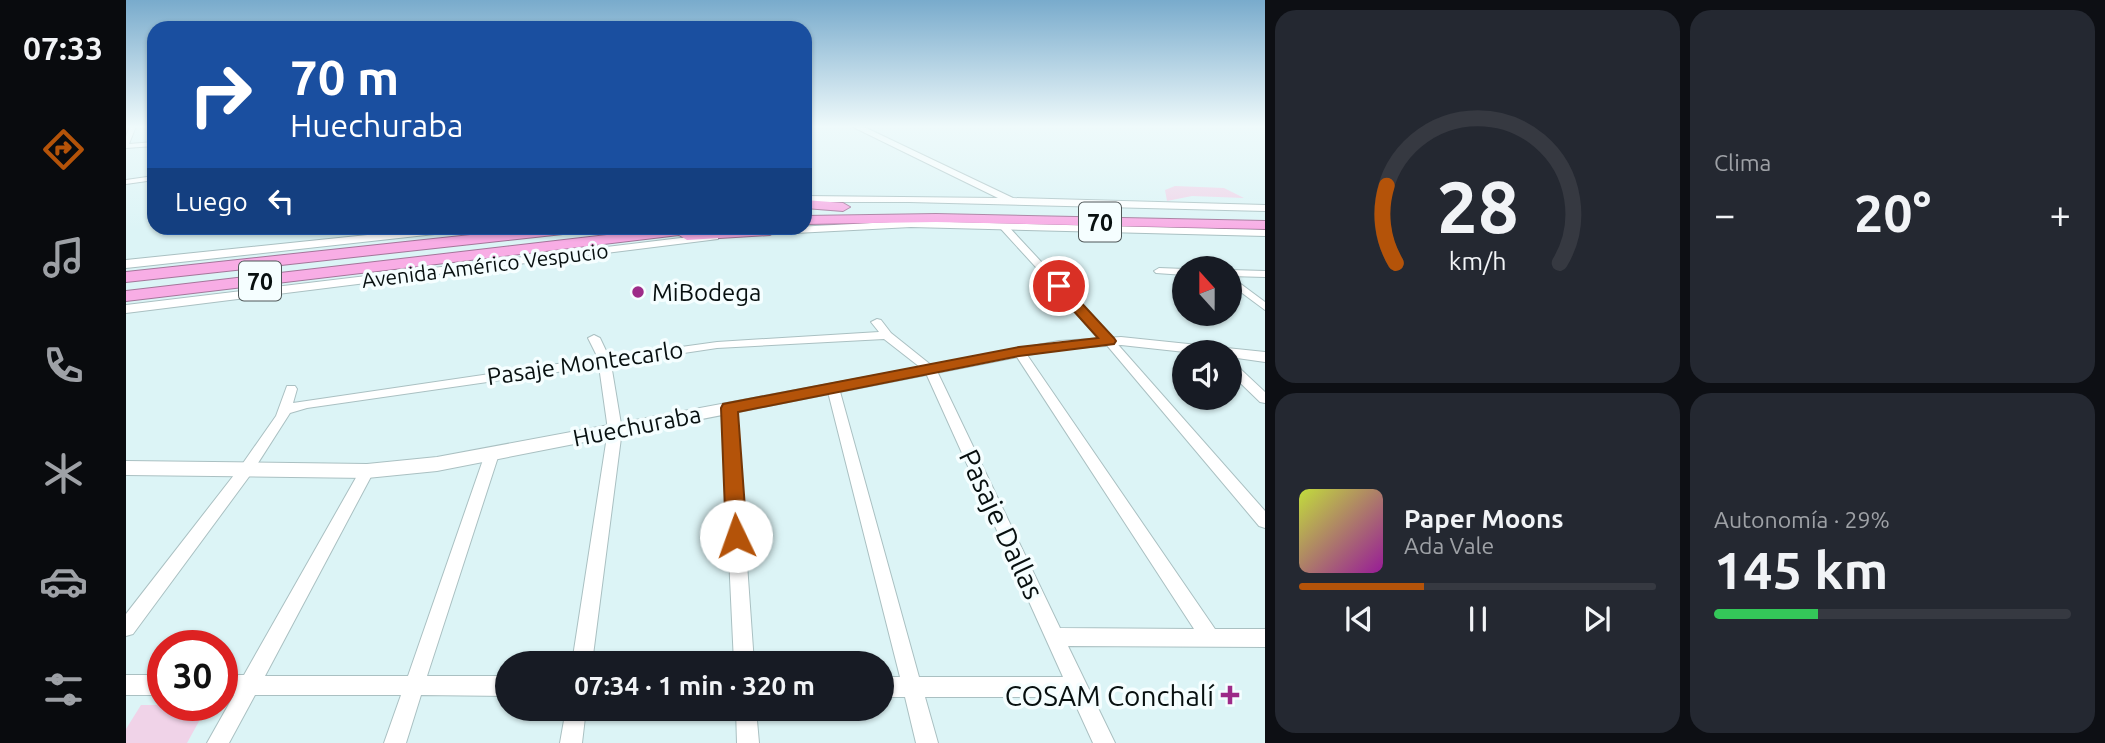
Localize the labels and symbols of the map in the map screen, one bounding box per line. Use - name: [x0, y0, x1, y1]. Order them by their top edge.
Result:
- road number: 70: [1079, 202, 1121, 242]
- street label: Avenida Américo Vespucio: [360, 238, 610, 292]
- pin: [1029, 256, 1089, 316]
- north arrow: [1172, 256, 1242, 326]
- road number: 70: [239, 262, 281, 300]
- place label: MiBodega: [652, 279, 761, 306]
- marker: MiBodega: [630, 284, 646, 300]
- street label: Pasaje Montecarlo: [485, 336, 685, 390]
- street label: Huechuraba: [571, 400, 703, 452]
- street label: Pasaje Dallas: [954, 444, 1050, 604]
- position arrow: [699, 499, 773, 573]
- speed limit sign: 30: [147, 630, 238, 721]
- place label: COSAM Conchalí: [1005, 680, 1215, 711]
- marker: COSAM Conchalí: [1220, 685, 1240, 705]

